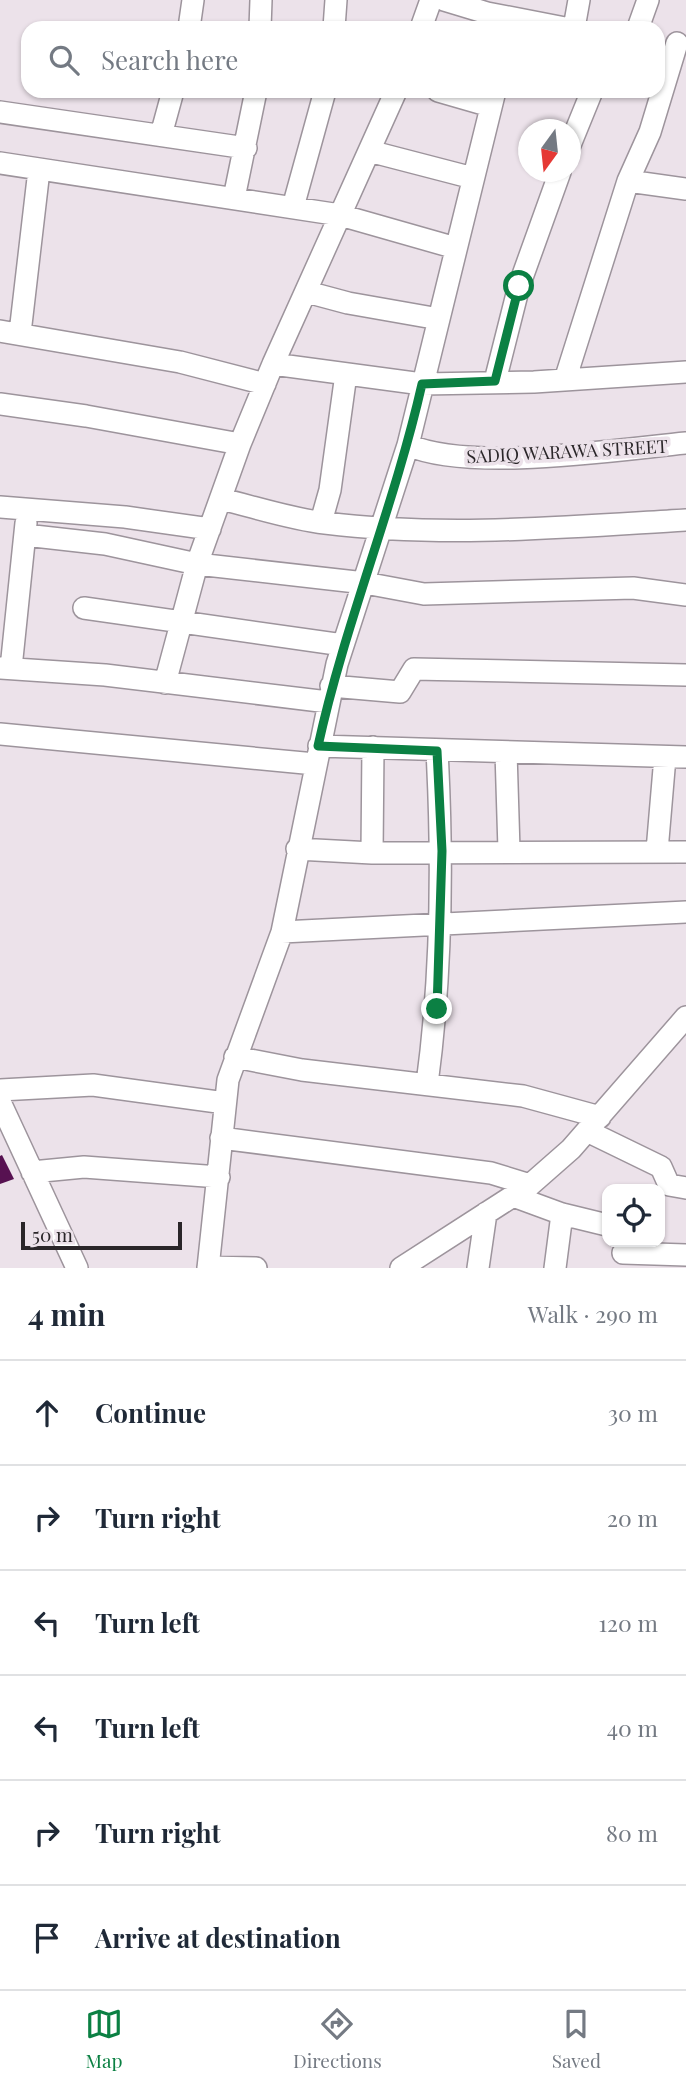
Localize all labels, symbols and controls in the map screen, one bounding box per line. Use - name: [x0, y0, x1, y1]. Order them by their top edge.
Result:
- search box: [21, 21, 665, 98]
- icon: search: [45, 41, 83, 79]
- text: Search here: [101, 42, 238, 77]
- north arrow: [518, 119, 581, 182]
- route start: [503, 270, 534, 301]
- street label: SADIQ WARAWA STREET: [466, 434, 668, 468]
- route end: [421, 993, 452, 1024]
- map controls: [602, 1184, 665, 1247]
- button: locate: [602, 1184, 665, 1247]
- scale bar: [21, 1219, 182, 1251]
- text: 50 m: [32, 1221, 73, 1247]
- text: 4 min: [28, 1294, 106, 1334]
- text: Walk · 290 m: [528, 1298, 658, 1329]
- icon: ahead: [28, 1394, 66, 1432]
- text: Continue: [95, 1395, 206, 1430]
- text: 30 m: [608, 1397, 658, 1428]
- icon: right: [28, 1499, 66, 1537]
- text: Turn right: [95, 1500, 221, 1535]
- text: 20 m: [607, 1502, 658, 1533]
- icon: left: [28, 1604, 66, 1642]
- text: Turn left: [95, 1605, 200, 1640]
- text: 120 m: [599, 1607, 658, 1638]
- icon: left: [28, 1709, 66, 1747]
- text: Turn left: [95, 1710, 200, 1745]
- text: 40 m: [607, 1712, 658, 1743]
- icon: right: [28, 1814, 66, 1852]
- text: Turn right: [95, 1815, 221, 1850]
- text: 80 m: [606, 1817, 658, 1848]
- icon: arrive: [28, 1919, 66, 1957]
- text: Arrive at destination: [95, 1920, 341, 1955]
- tab: Map: [85, 2005, 123, 2073]
- tab: Directions: [293, 2005, 382, 2073]
- tab: Saved: [552, 2005, 601, 2073]

